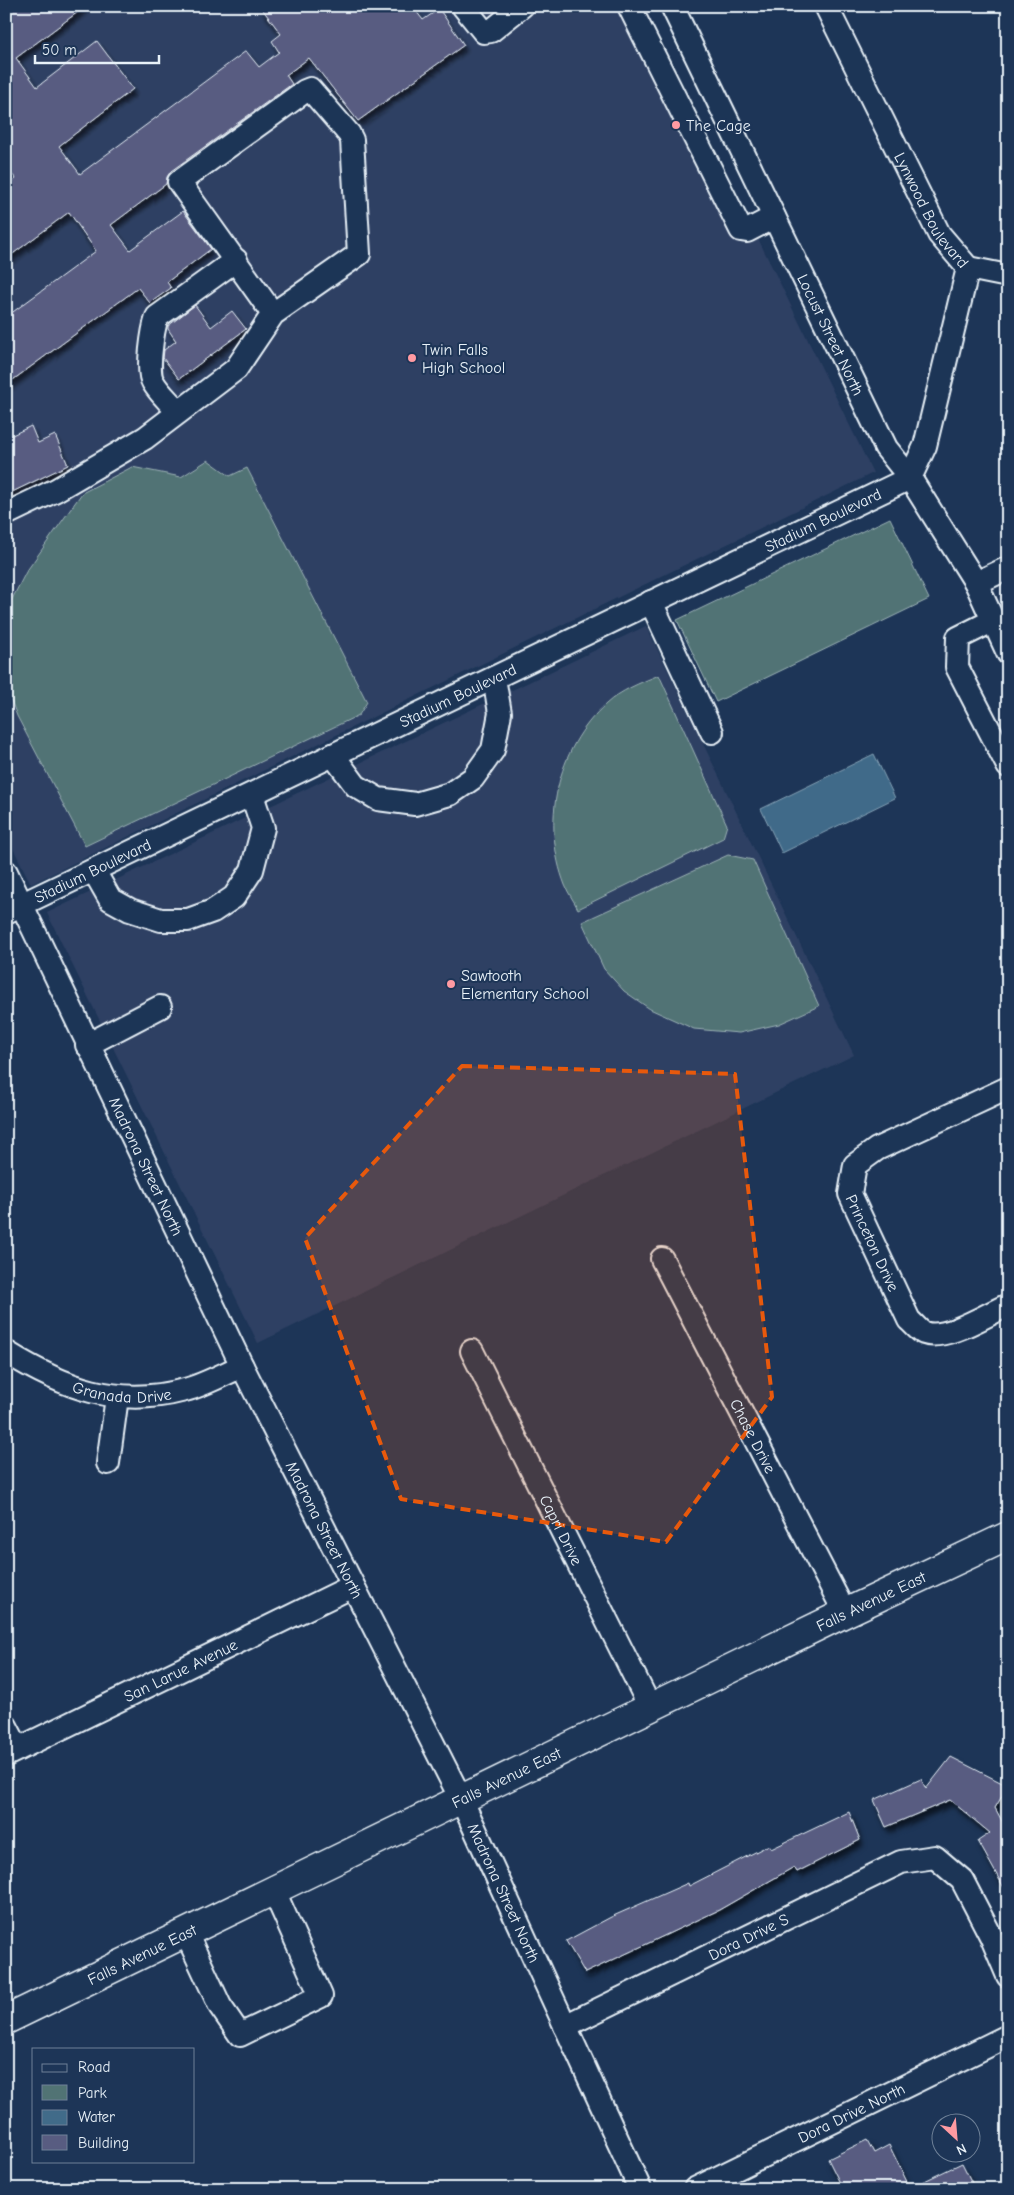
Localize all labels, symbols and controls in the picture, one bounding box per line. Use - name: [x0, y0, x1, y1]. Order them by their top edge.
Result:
- scale bar: [35, 32, 159, 64]
- text: 50 m: [42, 41, 77, 59]
- place label: The Cage: [686, 117, 751, 135]
- marker: The Cage: [670, 119, 682, 131]
- street label: Lynwood Boulevard: [890, 150, 972, 272]
- street label: Locust Street North: [793, 271, 867, 399]
- place label: Twin Falls High School: [422, 341, 505, 377]
- marker: Twin Falls High School: [406, 352, 418, 364]
- street label: Stadium Boulevard: [762, 485, 884, 556]
- street label: Stadium Boulevard: [397, 660, 519, 732]
- street label: Stadium Boulevard: [32, 836, 154, 907]
- place label: Sawtooth Elementary School: [461, 967, 589, 1003]
- marker: Sawtooth Elementary School: [445, 978, 457, 990]
- street label: Madrona Street North: [105, 1094, 186, 1239]
- street label: Princeton Drive: [842, 1192, 902, 1295]
- street label: Granada Drive: [70, 1378, 173, 1407]
- street label: Chase Drive: [726, 1396, 779, 1476]
- street label: Madrona Street North: [282, 1459, 366, 1602]
- street label: Capri Drive: [535, 1492, 586, 1569]
- street label: Falls Avenue East: [814, 1568, 929, 1636]
- street label: San Larue Avenue: [121, 1636, 241, 1706]
- street label: Falls Avenue East: [449, 1744, 564, 1812]
- street label: Madrona Street North: [464, 1821, 543, 1966]
- street label: Dora Drive S: [706, 1910, 792, 1965]
- street label: Falls Avenue East: [85, 1921, 200, 1989]
- legend: [32, 2048, 195, 2162]
- text: Road: [78, 2058, 110, 2076]
- street label: Dora Drive North: [795, 2080, 908, 2147]
- text: Park: [78, 2084, 107, 2102]
- text: Water: [78, 2108, 115, 2126]
- north arrow: [932, 2112, 982, 2162]
- text: Building: [78, 2134, 129, 2152]
- text: N: [954, 2140, 969, 2159]

